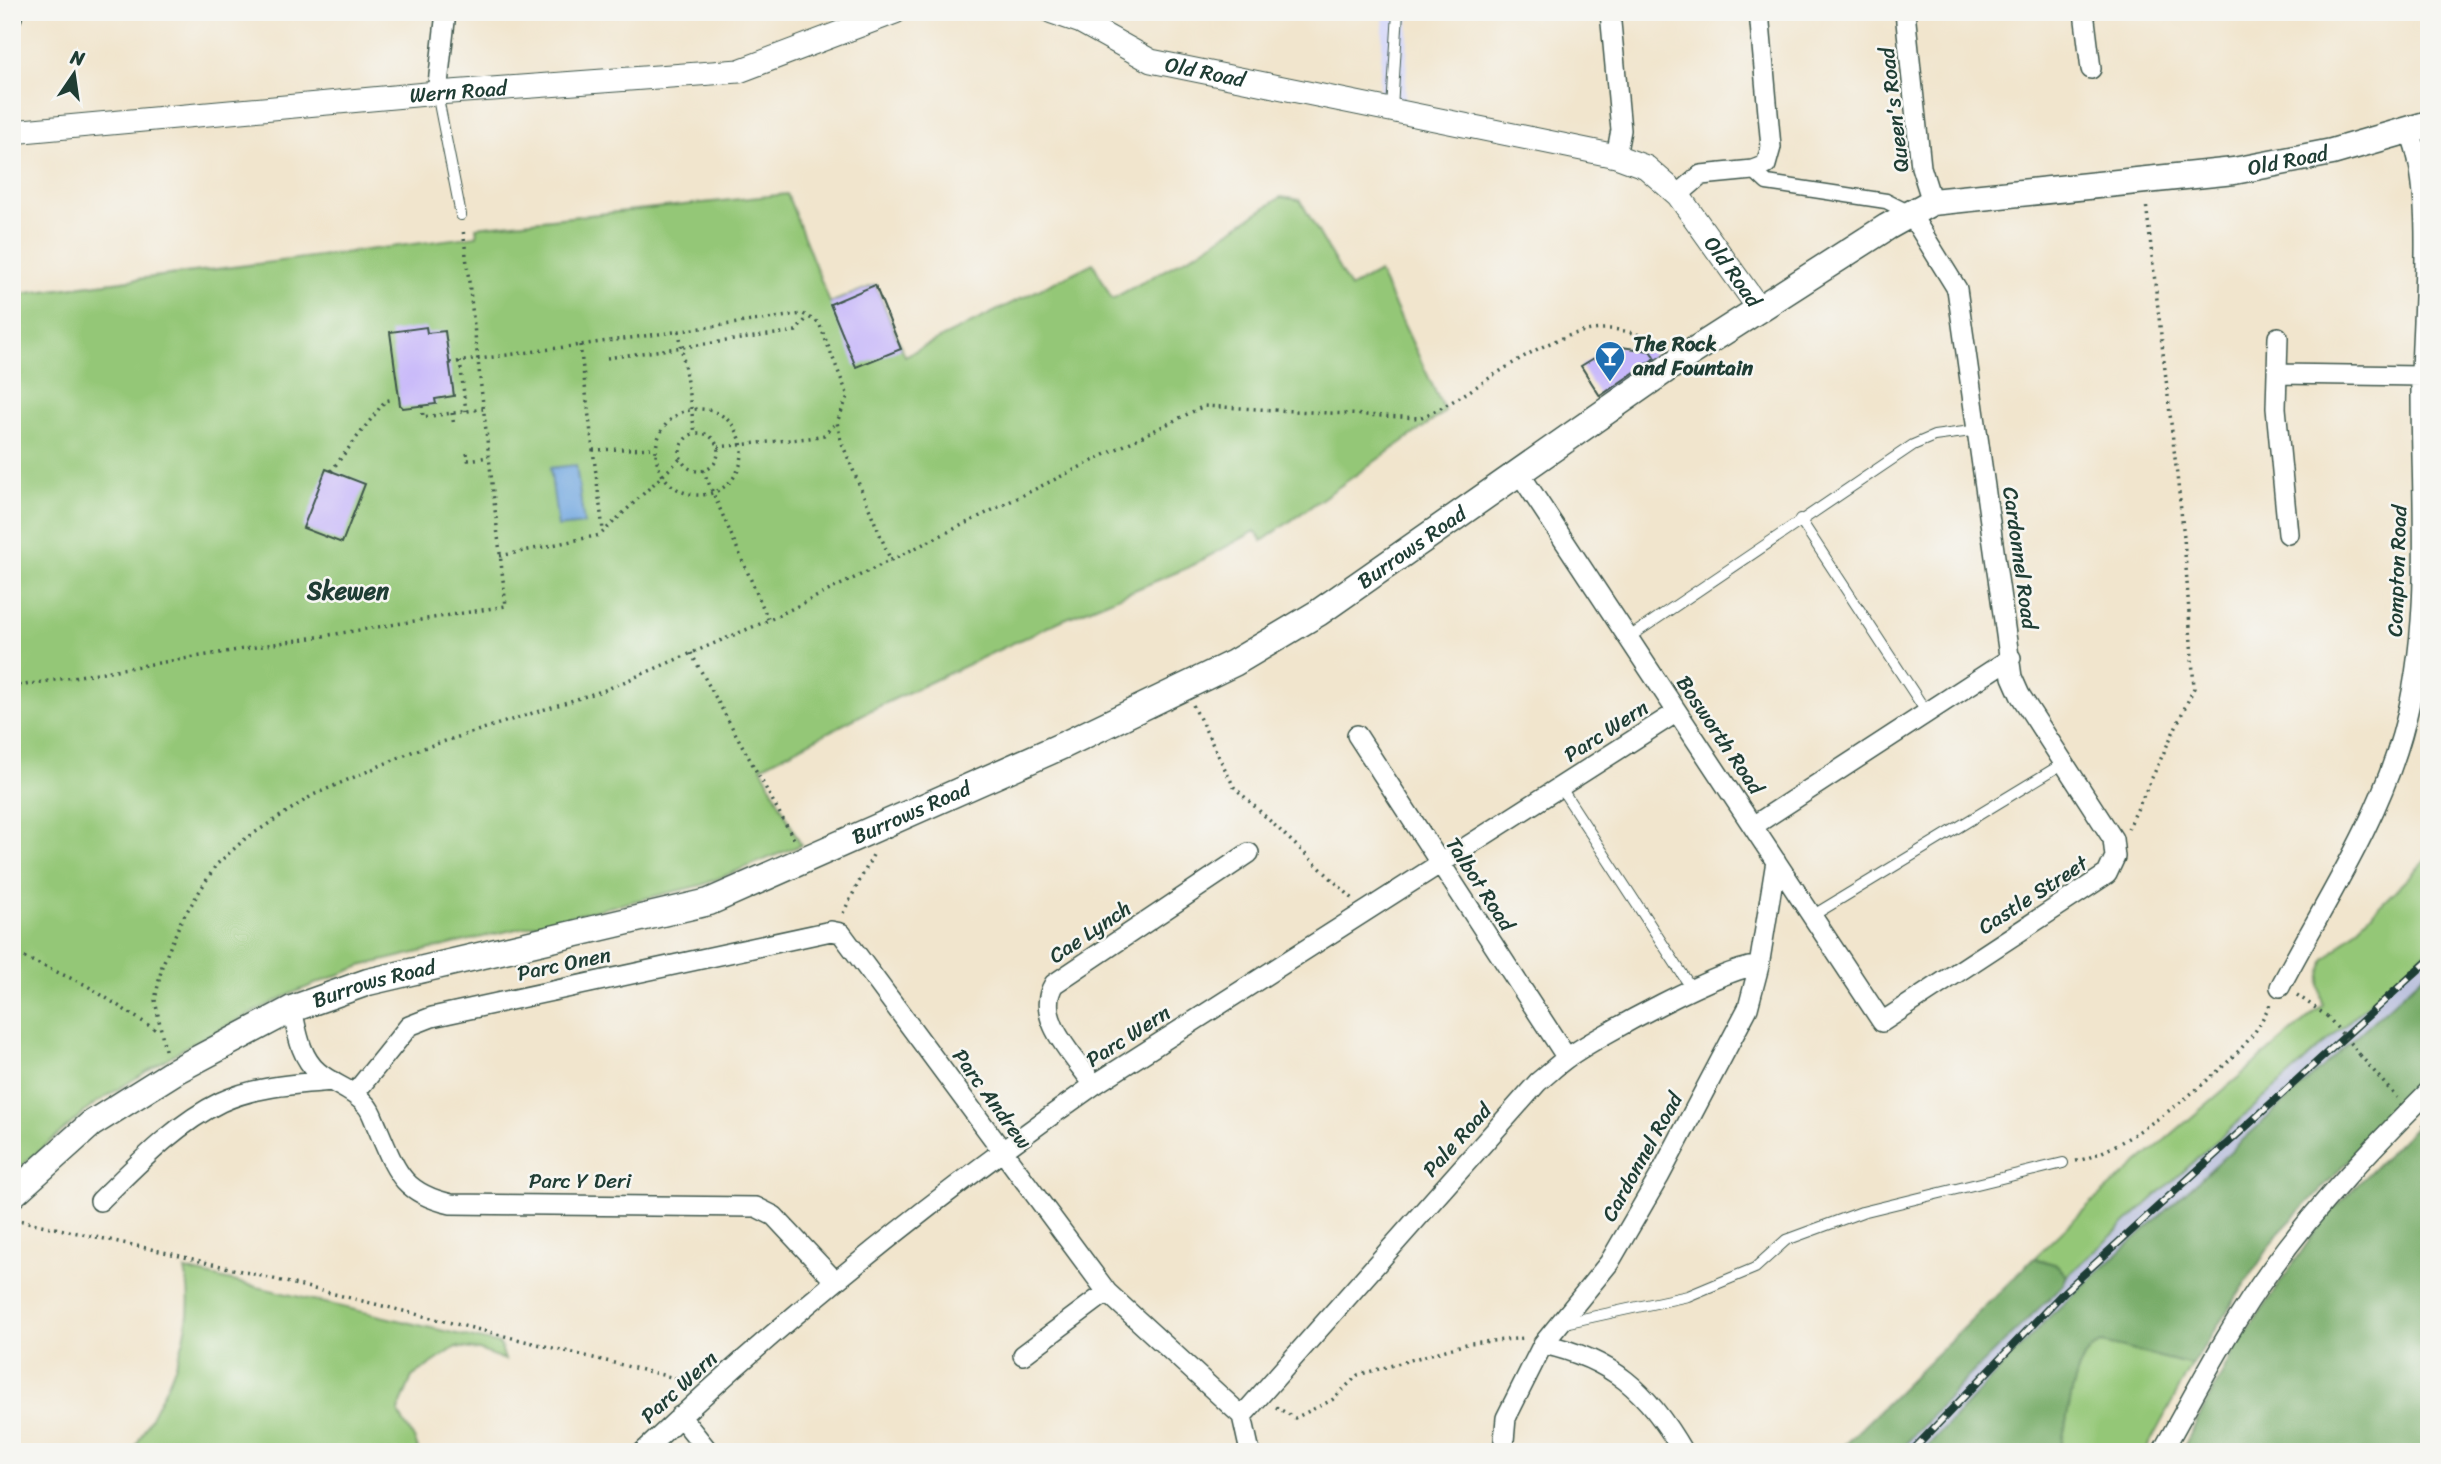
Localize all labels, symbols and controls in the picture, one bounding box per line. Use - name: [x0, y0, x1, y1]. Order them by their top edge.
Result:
- north arrow: [38, 38, 108, 108]
- text: N: [67, 40, 89, 76]
- street label: Queen's Road: [1867, 44, 1920, 174]
- street label: Old Road: [1161, 45, 1251, 99]
- street label: Wern Road: [408, 69, 510, 114]
- street label: Old Road: [2244, 134, 2333, 187]
- street label: Old Road: [1694, 228, 1773, 317]
- place label: The Rock and Fountain: [1632, 325, 1754, 387]
- bar icon: The Rock and Fountain: [1593, 339, 1627, 383]
- street label: Cardonnel Road: [1991, 484, 2049, 634]
- street label: Burrows Road: [1349, 494, 1476, 599]
- street label: Compton Road: [2376, 503, 2418, 637]
- district label: Skewen: [306, 570, 389, 612]
- street label: Bosworth Road: [1666, 667, 1775, 804]
- street label: Parc Wern: [1556, 689, 1656, 773]
- street label: Burrows Road: [846, 769, 979, 856]
- street label: Talbot Road: [1435, 829, 1526, 941]
- street label: Castle Street: [1970, 844, 2097, 945]
- street label: Cae Lynch: [1041, 890, 1139, 974]
- street label: Parc Onen: [514, 936, 614, 992]
- street label: Burrows Road: [307, 947, 441, 1019]
- street label: Parc Wern: [1078, 994, 1178, 1078]
- street label: Parc Andrew: [942, 1040, 1042, 1158]
- street label: Cardonnel Road: [1591, 1083, 1694, 1229]
- street label: Pale Road: [1413, 1092, 1503, 1186]
- street label: Parc Y Deri: [529, 1162, 633, 1200]
- street label: Parc Wern: [631, 1341, 727, 1433]

